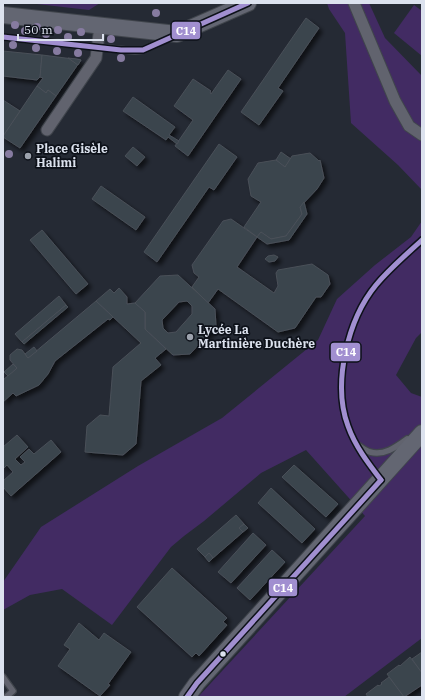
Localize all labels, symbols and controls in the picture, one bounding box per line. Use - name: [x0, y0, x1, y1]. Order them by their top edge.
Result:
- scale bar: [18, 16, 103, 42]
- line badge: C14: [171, 21, 201, 40]
- text: 50 m: [24, 22, 53, 37]
- text: C14: [176, 24, 197, 38]
- place label: Place Gisèle Halimi: [36, 141, 108, 170]
- marker: Place Gisèle Halimi: [23, 151, 33, 161]
- place label: Lycée La Martinière Duchère: [198, 322, 315, 351]
- marker: Lycée La Martinière Duchère: [185, 332, 195, 342]
- line badge: C14: [330, 342, 361, 362]
- text: C14: [336, 345, 357, 359]
- line badge: C14: [268, 578, 298, 597]
- text: C14: [273, 581, 294, 595]
- unlabelled marker: [218, 649, 228, 659]

